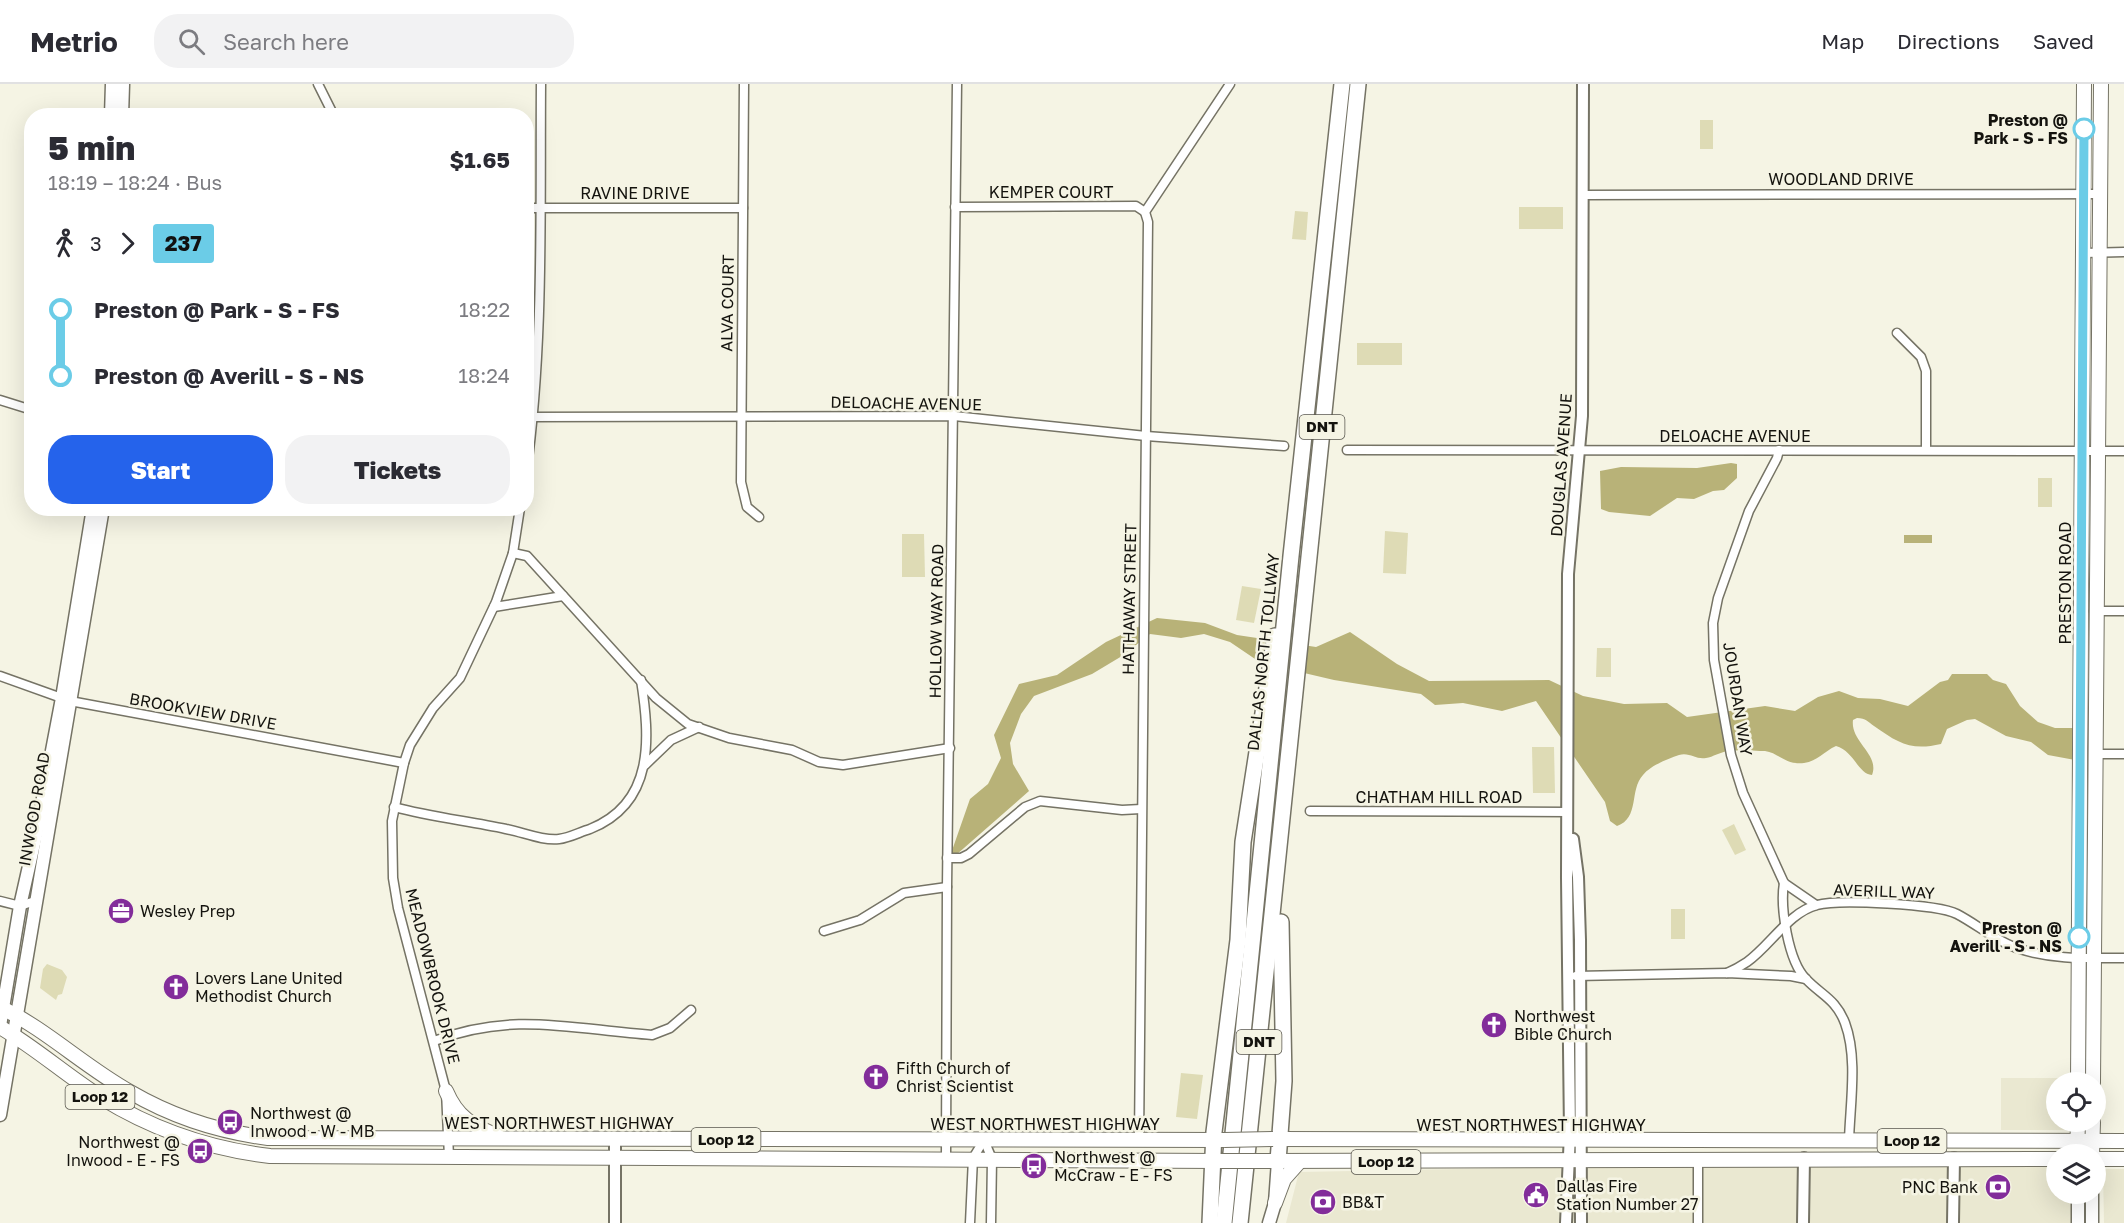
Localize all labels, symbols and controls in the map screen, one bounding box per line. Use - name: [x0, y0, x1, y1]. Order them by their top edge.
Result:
- search box: [154, 14, 574, 68]
- text: Metrio: [30, 25, 118, 58]
- icon: search: [175, 25, 208, 58]
- text: Search here: [223, 28, 349, 55]
- text: Map: [1821, 28, 1864, 54]
- text: Directions: [1897, 28, 2000, 54]
- text: Saved: [2033, 28, 2094, 54]
- place label: Preston @ Park - S - FS: [1974, 110, 2068, 148]
- marker: Preston @ Park - S - FS: [2073, 118, 2095, 140]
- text: 5 min: [48, 128, 135, 167]
- text: $1.65: [449, 146, 510, 173]
- street label: WOODLAND DRIVE: [1768, 169, 1914, 189]
- text: 18:19 – 18:24 · Bus: [48, 170, 222, 194]
- street label: KEMPER COURT: [989, 182, 1113, 202]
- street label: RAVINE DRIVE: [580, 183, 690, 203]
- icon: walk: [48, 227, 81, 260]
- icon: forward: [111, 227, 144, 260]
- text: 237: [165, 230, 202, 256]
- text: 3: [90, 231, 102, 255]
- street label: ALVA COURT: [716, 254, 738, 352]
- text: Preston @ Park - S - FS: [94, 296, 340, 323]
- text: 18:22: [459, 297, 510, 321]
- text: Preston @ Averill - S - NS: [94, 362, 364, 389]
- text: 18:24: [458, 363, 510, 387]
- street label: DELOACHE AVENUE: [830, 392, 982, 414]
- street label: DOUGLAS AVENUE: [1546, 393, 1576, 537]
- road number: DNT: [1300, 415, 1344, 439]
- street label: DELOACHE AVENUE: [1659, 426, 1811, 446]
- button: Start: [48, 435, 273, 504]
- button: Tickets: [285, 435, 510, 504]
- street label: PRESTON ROAD: [2055, 521, 2075, 645]
- street label: HATHAWAY STREET: [1118, 523, 1140, 675]
- street label: HOLLOW WAY ROAD: [925, 543, 947, 699]
- street label: DALLAS NORTH TOLLWAY: [1243, 552, 1283, 752]
- street label: JOURDAN WAY: [1719, 641, 1757, 758]
- street label: BROOKVIEW DRIVE: [128, 688, 278, 734]
- street label: INWOOD ROAD: [14, 750, 54, 868]
- street label: CHATHAM HILL ROAD: [1356, 787, 1522, 807]
- street label: AVERILL WAY: [1833, 879, 1936, 903]
- street label: MEADOWBROOK DRIVE: [401, 886, 465, 1066]
- office icon: Wesley Prep: [106, 896, 136, 926]
- place label: Wesley Prep: [140, 901, 235, 921]
- place label: Preston @ Averill - S - NS: [1950, 918, 2062, 956]
- marker: Preston @ Averill - S - NS: [2068, 926, 2090, 948]
- place label: Lovers Lane United Methodist Church: [195, 968, 343, 1006]
- church icon: Lovers Lane United Methodist Church: [161, 972, 191, 1002]
- place label: Northwest Bible Church: [1514, 1006, 1612, 1044]
- church icon: Northwest Bible Church: [1479, 1010, 1509, 1040]
- road number: DNT: [1236, 1030, 1282, 1054]
- place label: Fifth Church of Christ Scientist: [896, 1058, 1014, 1096]
- church icon: Fifth Church of Christ Scientist: [861, 1062, 891, 1092]
- map controls: [2046, 1072, 2106, 1204]
- button: locate: [2046, 1072, 2106, 1132]
- road number: Loop 12: [66, 1085, 134, 1109]
- place label: Northwest @ Inwood - W - MB: [250, 1103, 375, 1141]
- bus stop icon: Northwest @ Inwood - W - MB: [215, 1107, 245, 1137]
- street label: WEST NORTHWEST HIGHWAY: [444, 1113, 674, 1133]
- street label: WEST NORTHWEST HIGHWAY: [930, 1114, 1160, 1134]
- street label: WEST NORTHWEST HIGHWAY: [1416, 1115, 1646, 1135]
- road number: Loop 12: [692, 1128, 760, 1152]
- road number: Loop 12: [1878, 1129, 1946, 1153]
- place label: Northwest @ Inwood - E - FS: [66, 1132, 180, 1170]
- bus stop icon: Northwest @ Inwood - E - FS: [185, 1136, 215, 1166]
- button: layers: [2046, 1144, 2106, 1204]
- place label: Northwest @ McCraw - E - FS: [1054, 1147, 1173, 1185]
- road number: Loop 12: [1352, 1150, 1420, 1174]
- bus stop icon: Northwest @ McCraw - E - FS: [1019, 1151, 1049, 1181]
- bank icon: PNC Bank: [1983, 1172, 2013, 1202]
- place label: Dallas Fire Station Number 27: [1556, 1176, 1698, 1214]
- place label: PNC Bank: [1902, 1177, 1978, 1197]
- public building icon: Dallas Fire Station Number 27: [1521, 1180, 1551, 1210]
- bank icon: BB&T: [1308, 1187, 1338, 1217]
- place label: BB&T: [1342, 1192, 1384, 1212]

